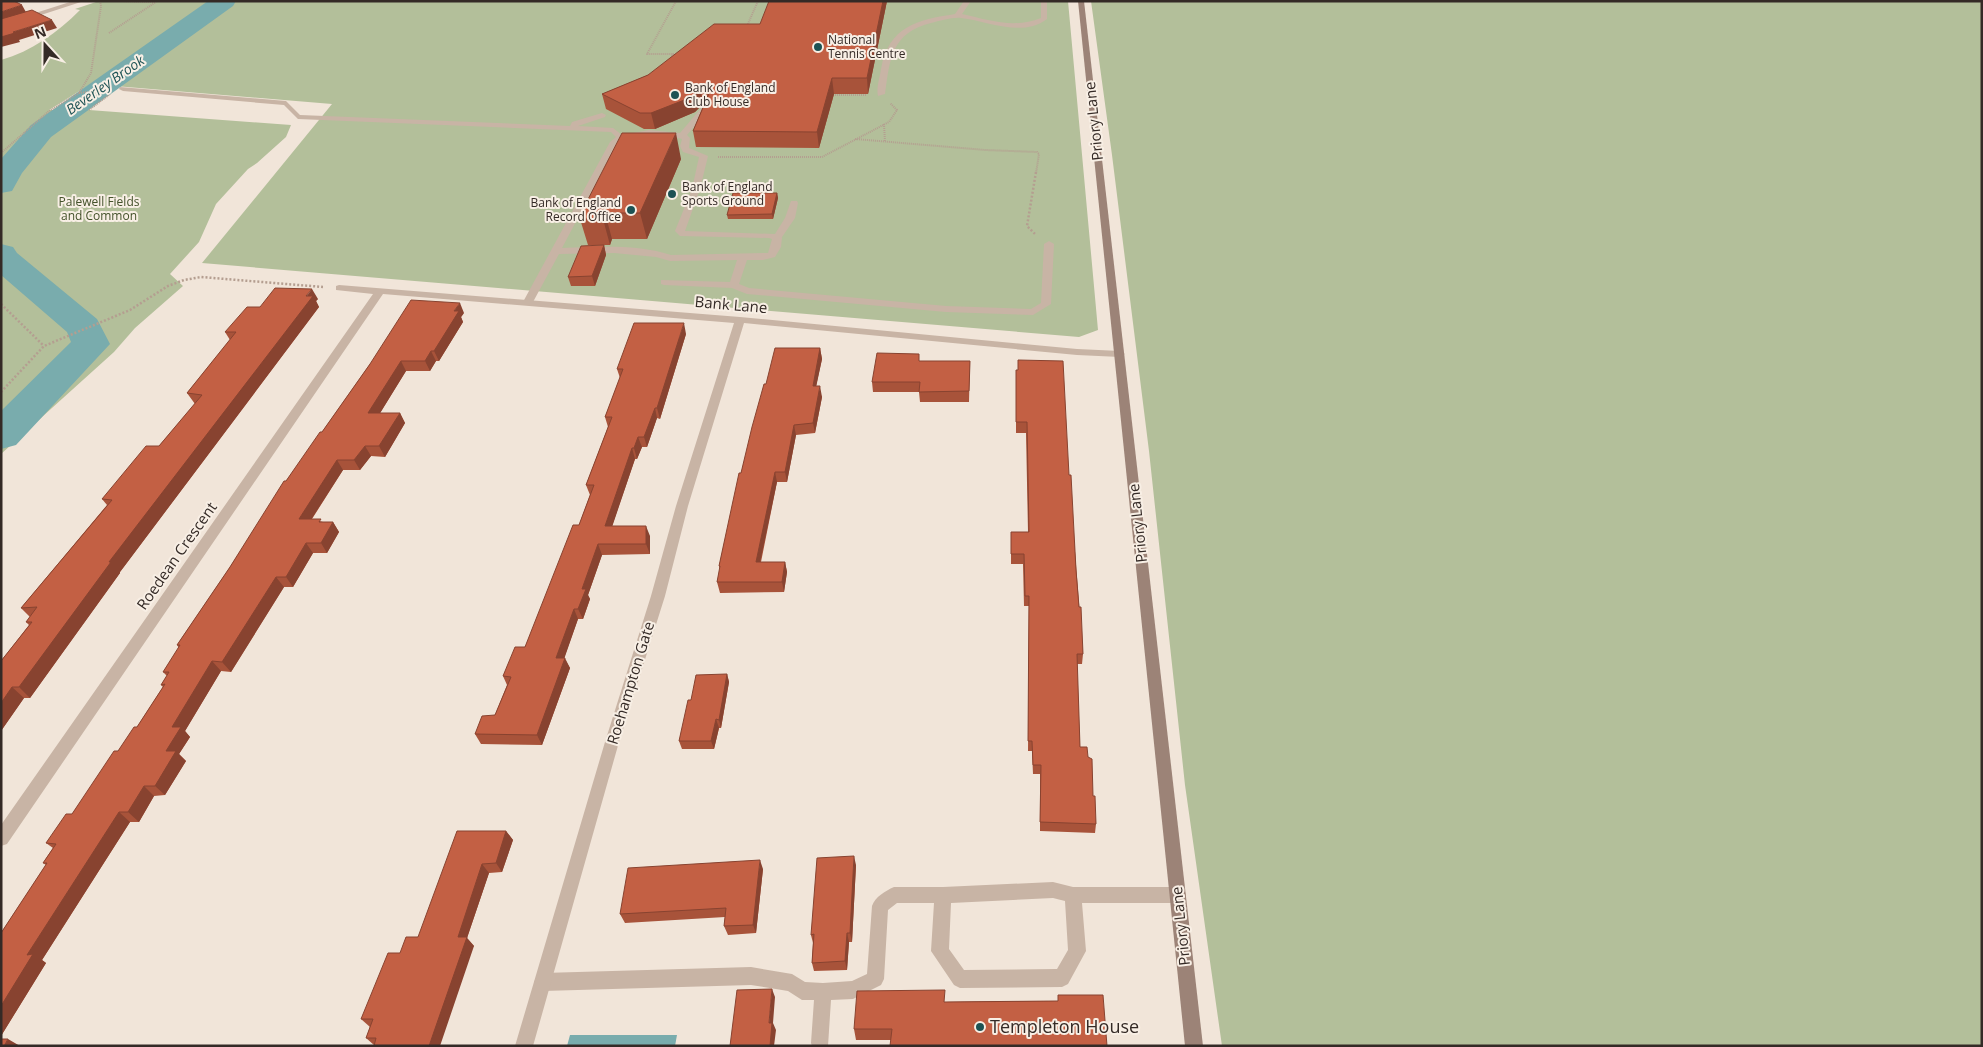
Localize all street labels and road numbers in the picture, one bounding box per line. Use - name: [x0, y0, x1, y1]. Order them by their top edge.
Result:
- street label: Priory Lane: [1079, 81, 1107, 162]
- street label: Bank Lane: [694, 291, 768, 317]
- street label: Priory Lane: [1123, 483, 1151, 564]
- street label: Roedean Crescent: [132, 498, 221, 613]
- street label: Roehampton Gate: [602, 619, 658, 747]
- street label: Priory Lane: [1166, 886, 1194, 967]

